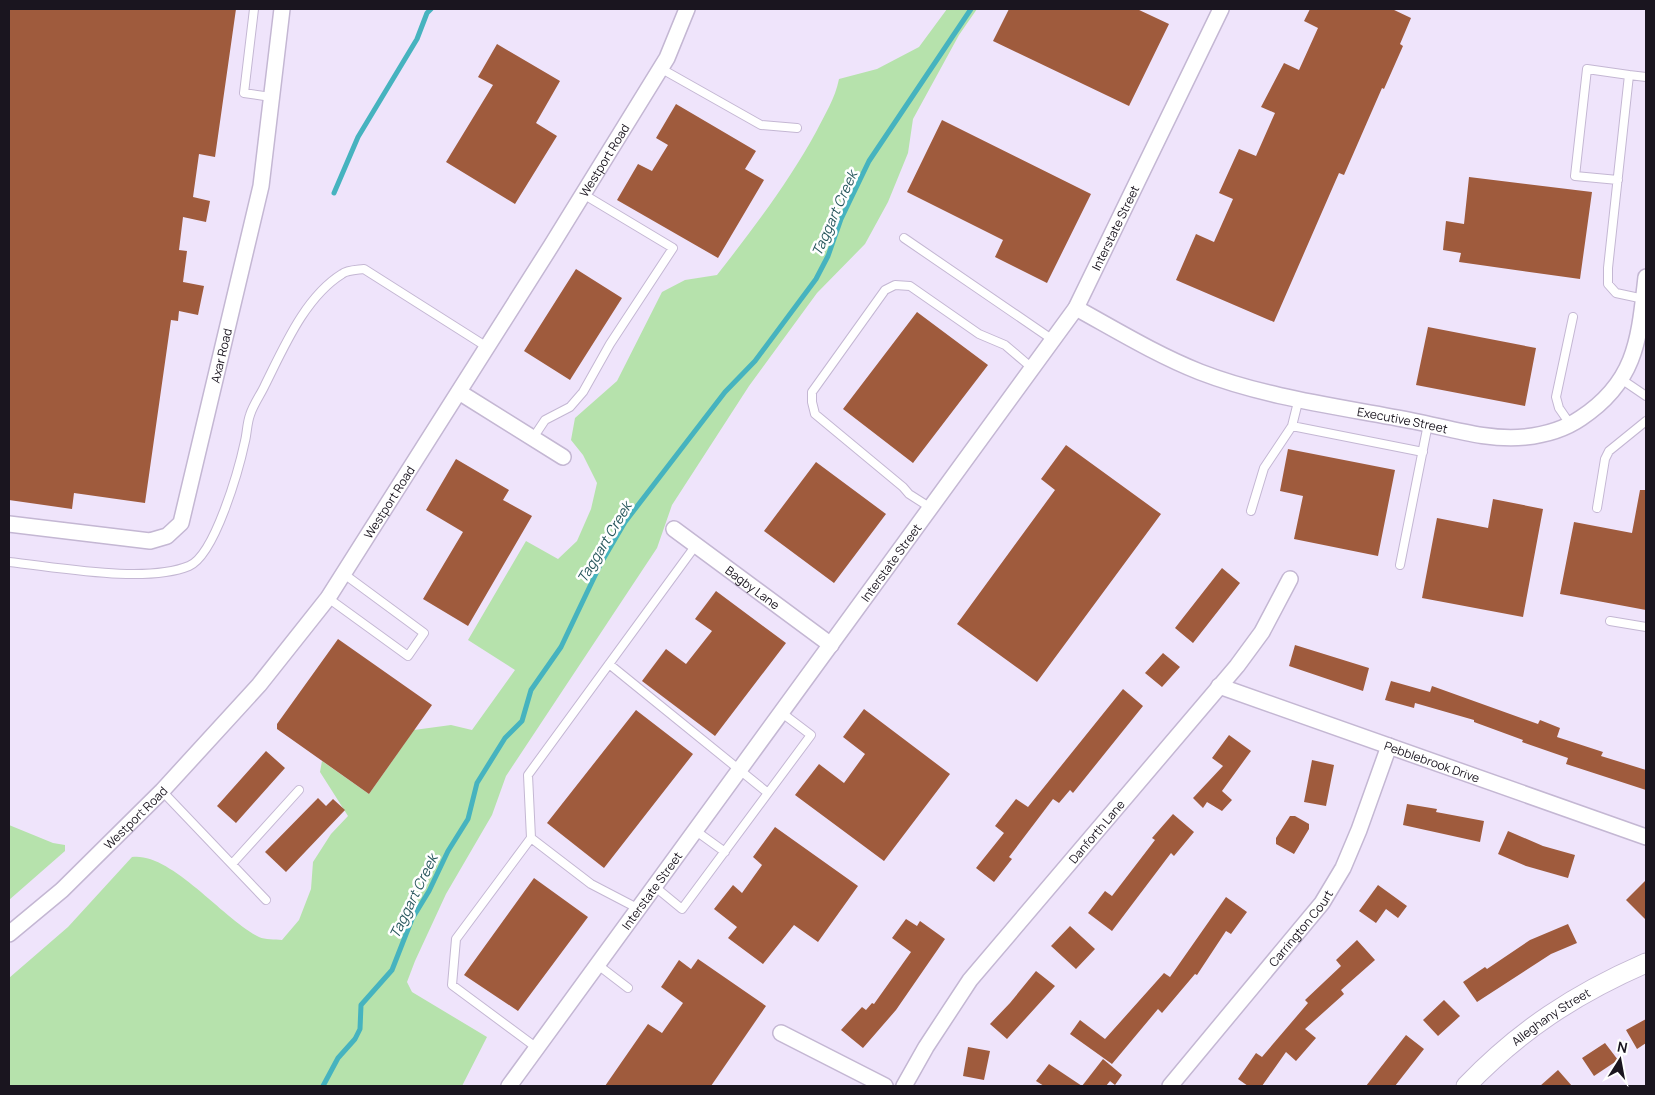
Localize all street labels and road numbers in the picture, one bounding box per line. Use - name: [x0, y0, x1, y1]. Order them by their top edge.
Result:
- street label: Westport Road: [575, 120, 633, 200]
- street label: Interstate Street: [1087, 182, 1143, 273]
- street label: Axar Road: [206, 326, 235, 385]
- street label: Executive Street: [1356, 402, 1450, 437]
- street label: Westport Road: [359, 462, 418, 542]
- street label: Interstate Street: [856, 520, 925, 605]
- street label: Bagby Lane: [722, 561, 783, 613]
- street label: Pebblebrook Drive: [1382, 737, 1482, 786]
- street label: Westport Road: [100, 782, 171, 853]
- street label: Danforth Lane: [1064, 796, 1128, 867]
- street label: Interstate Street: [617, 848, 686, 933]
- street label: Carrington Court: [1264, 886, 1337, 970]
- street label: Alleghany Street: [1508, 983, 1593, 1049]

